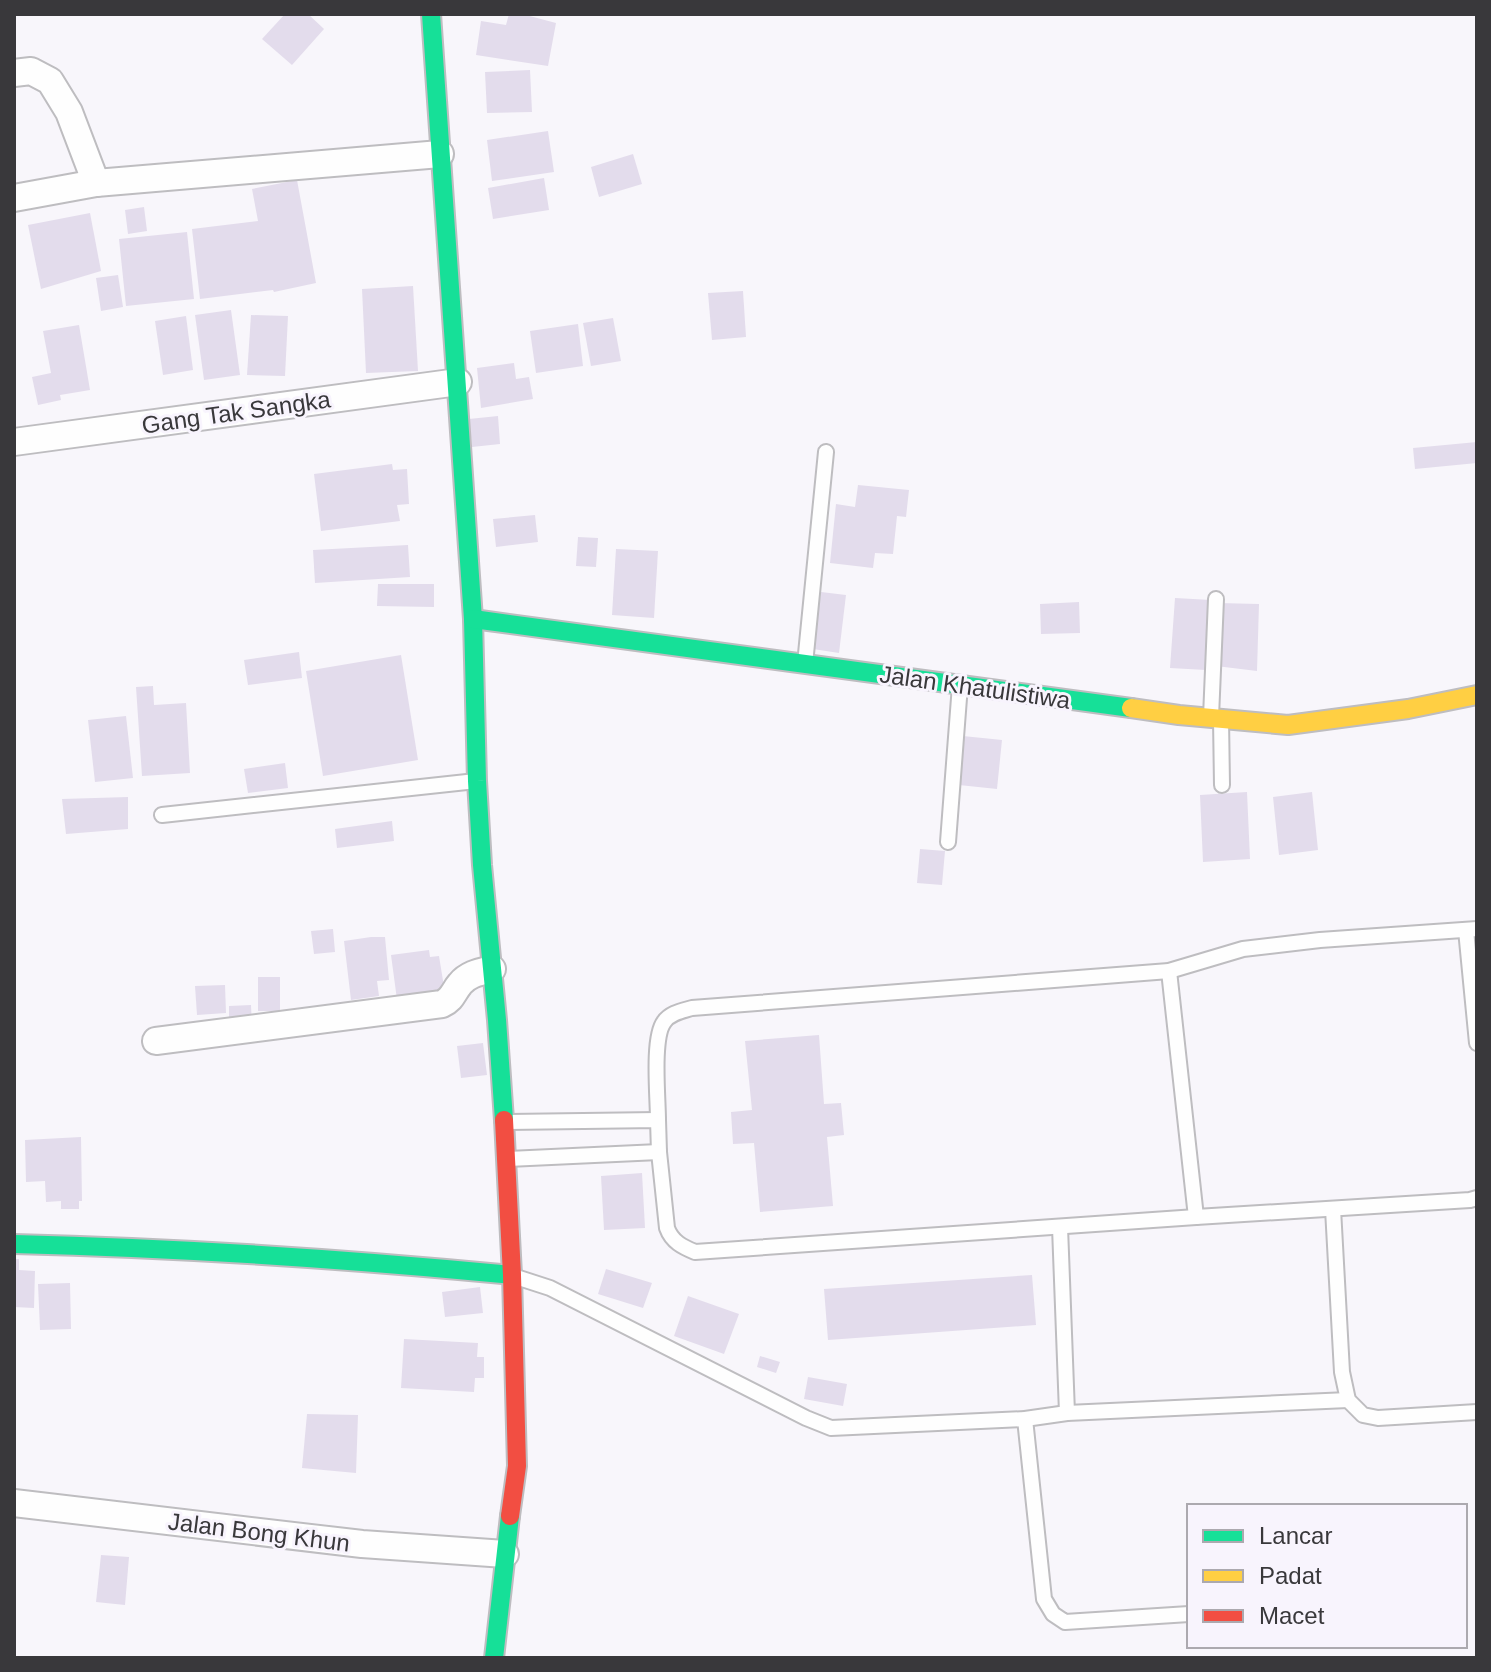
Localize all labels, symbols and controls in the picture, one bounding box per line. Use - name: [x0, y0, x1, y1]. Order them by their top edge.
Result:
- street label: Gang Tak Sangka: [140, 385, 333, 439]
- street label: Jalan Khatulistiwa: [878, 660, 1073, 714]
- legend: [1187, 1504, 1467, 1648]
- street label: Jalan Bong Khun: [167, 1507, 351, 1557]
- text: Lancar: [1259, 1522, 1332, 1549]
- text: Padat: [1259, 1562, 1322, 1589]
- text: Macet: [1259, 1602, 1325, 1629]

